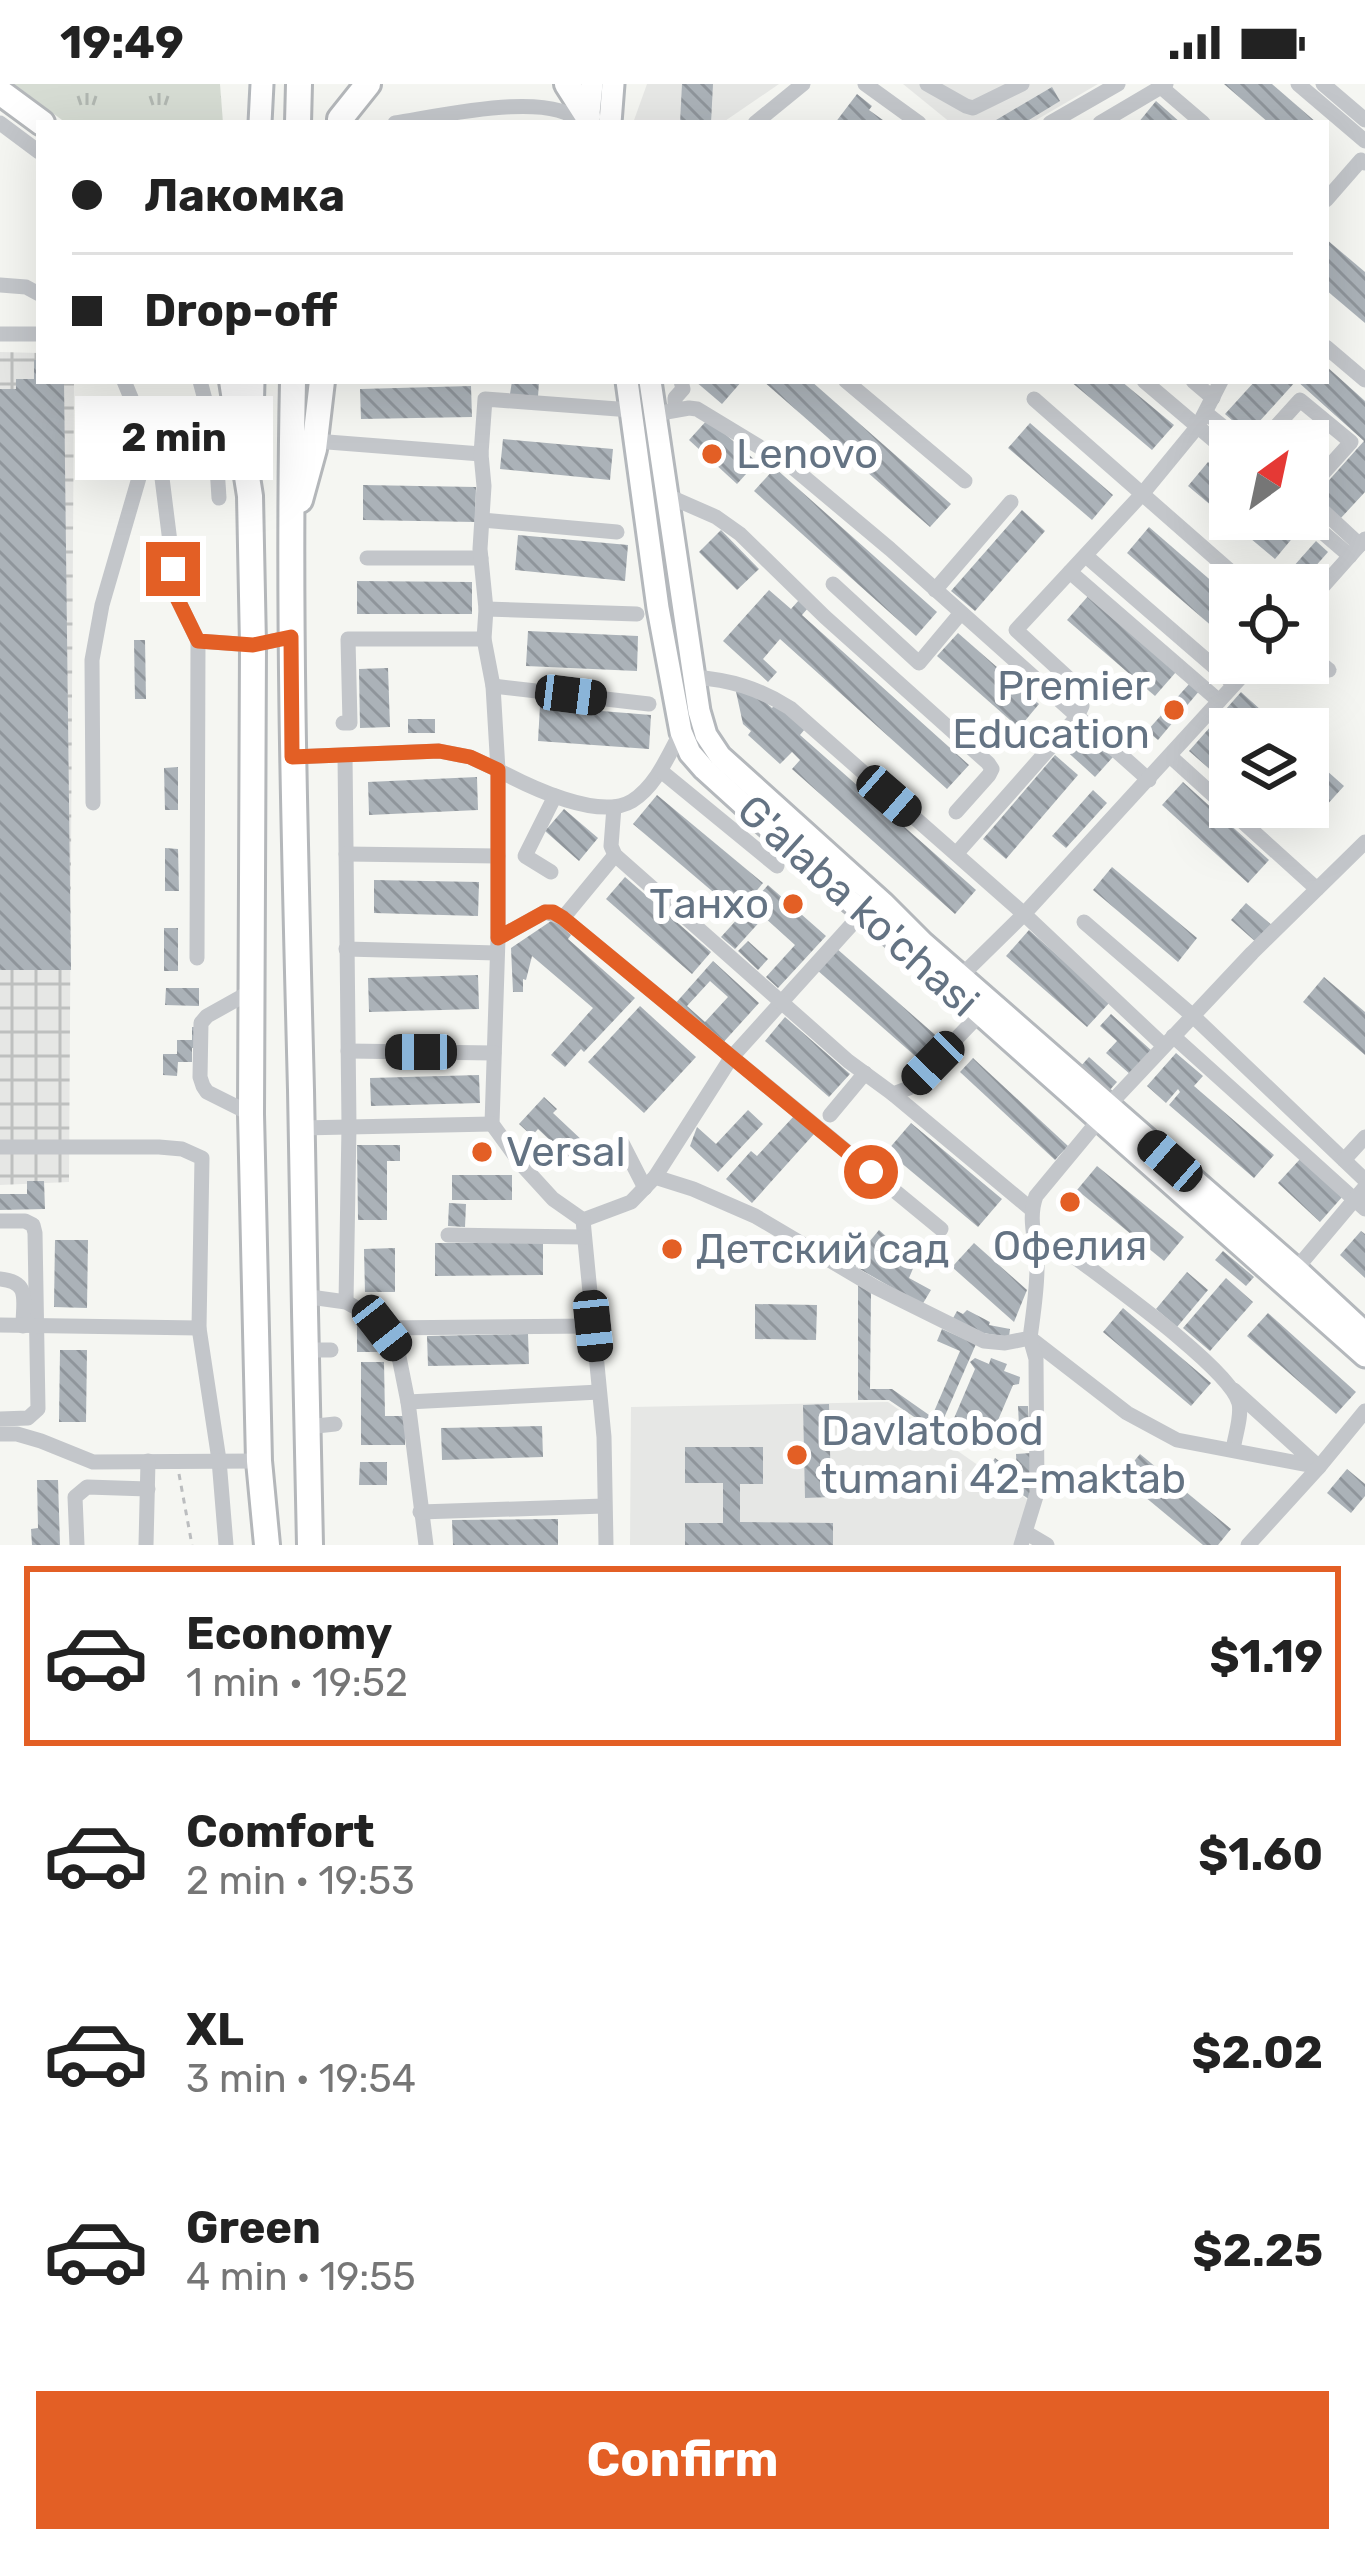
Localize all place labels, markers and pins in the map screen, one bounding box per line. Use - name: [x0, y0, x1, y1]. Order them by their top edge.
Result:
- place label: Lenovo: [736, 429, 878, 479]
- marker: Lenovo: [699, 441, 725, 467]
- place label: Premier Education: [952, 661, 1150, 759]
- marker: Premier Education: [1161, 697, 1187, 723]
- place label: Танхо: [649, 879, 769, 929]
- marker: Танхо: [780, 891, 806, 917]
- place label: Versal: [506, 1127, 626, 1177]
- marker: Versal: [469, 1139, 495, 1165]
- marker: Офелия: [1057, 1189, 1083, 1215]
- place label: Офелия: [993, 1221, 1147, 1271]
- place label: Детский сад: [696, 1224, 949, 1274]
- marker: Детский сад: [659, 1236, 685, 1262]
- place label: Davlatobod tumani 42-maktab: [821, 1406, 1186, 1504]
- marker: Davlatobod tumani 42-maktab: [784, 1442, 810, 1468]

